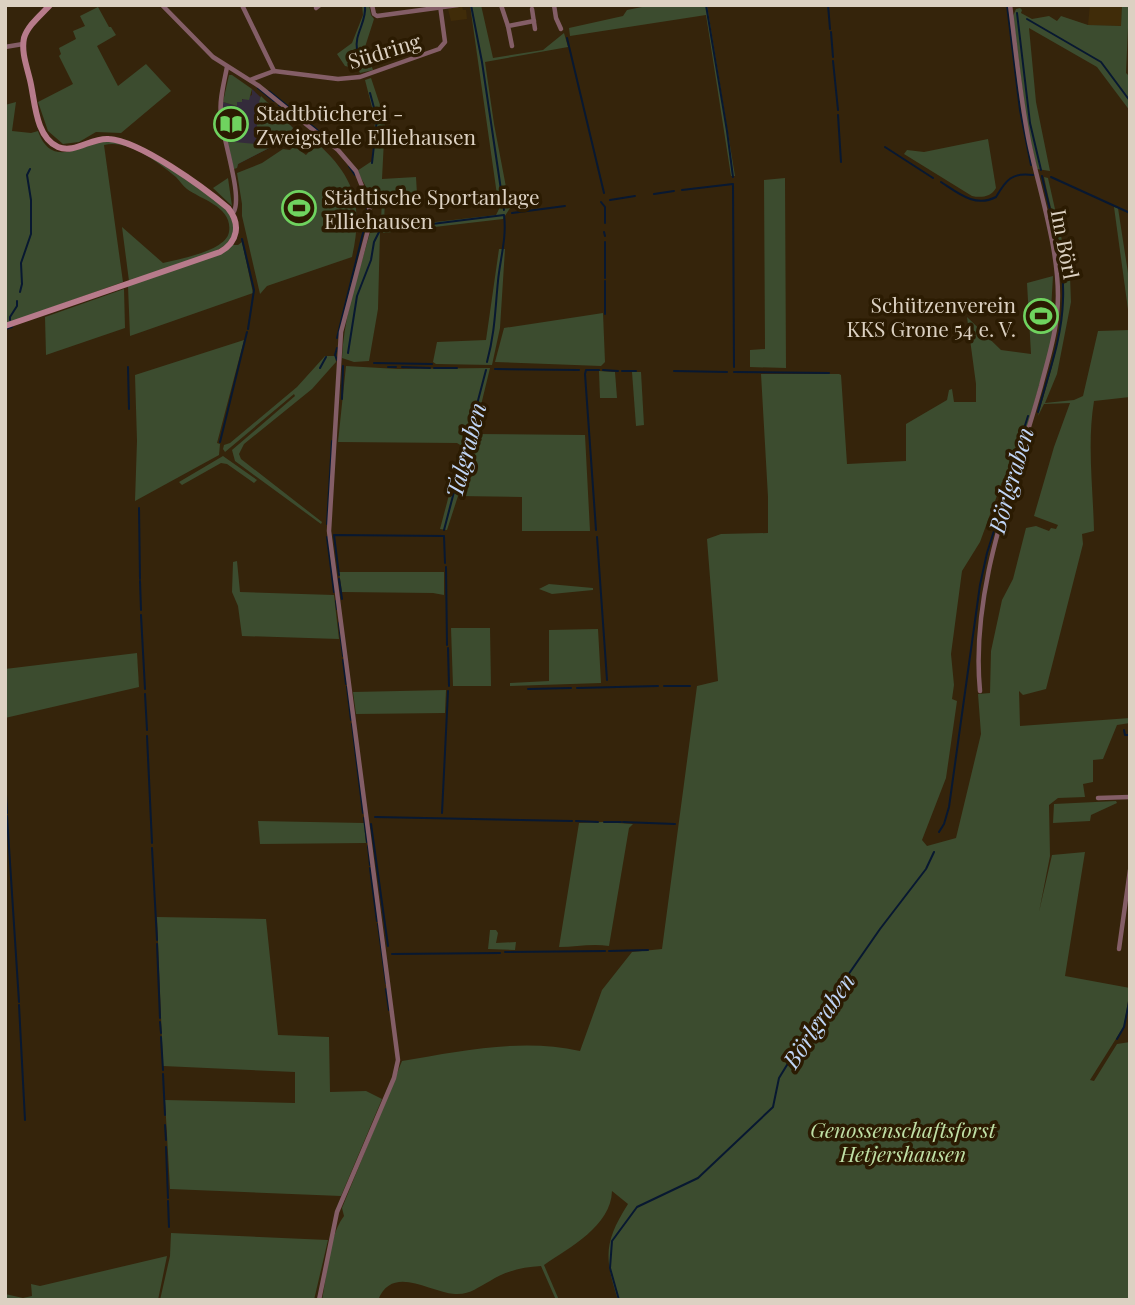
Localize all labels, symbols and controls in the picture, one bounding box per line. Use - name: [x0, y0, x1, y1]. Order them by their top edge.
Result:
- street label: Südring: [344, 26, 424, 74]
- place label: Stadtbücherei - Zweigstelle Elliehausen: [256, 98, 477, 150]
- library icon: Stadtbücherei - Zweigstelle Elliehausen: [212, 105, 250, 143]
- place label: Städtische Sportanlage Elliehausen: [324, 182, 540, 234]
- sports icon: Städtische Sportanlage Elliehausen: [280, 189, 318, 227]
- street label: Im Börl: [1046, 207, 1086, 281]
- place label: Schützenverein KKS Grone 54 e. V.: [846, 290, 1016, 342]
- sports icon: Schützenverein KKS Grone 54 e. V.: [1022, 297, 1060, 335]
- water label: Talgraben: [437, 399, 493, 501]
- water label: Börlgraben: [980, 424, 1040, 537]
- water label: Börlgraben: [774, 966, 861, 1074]
- park label: Genossenschaftsforst Hetjershausen: [810, 1115, 997, 1167]

